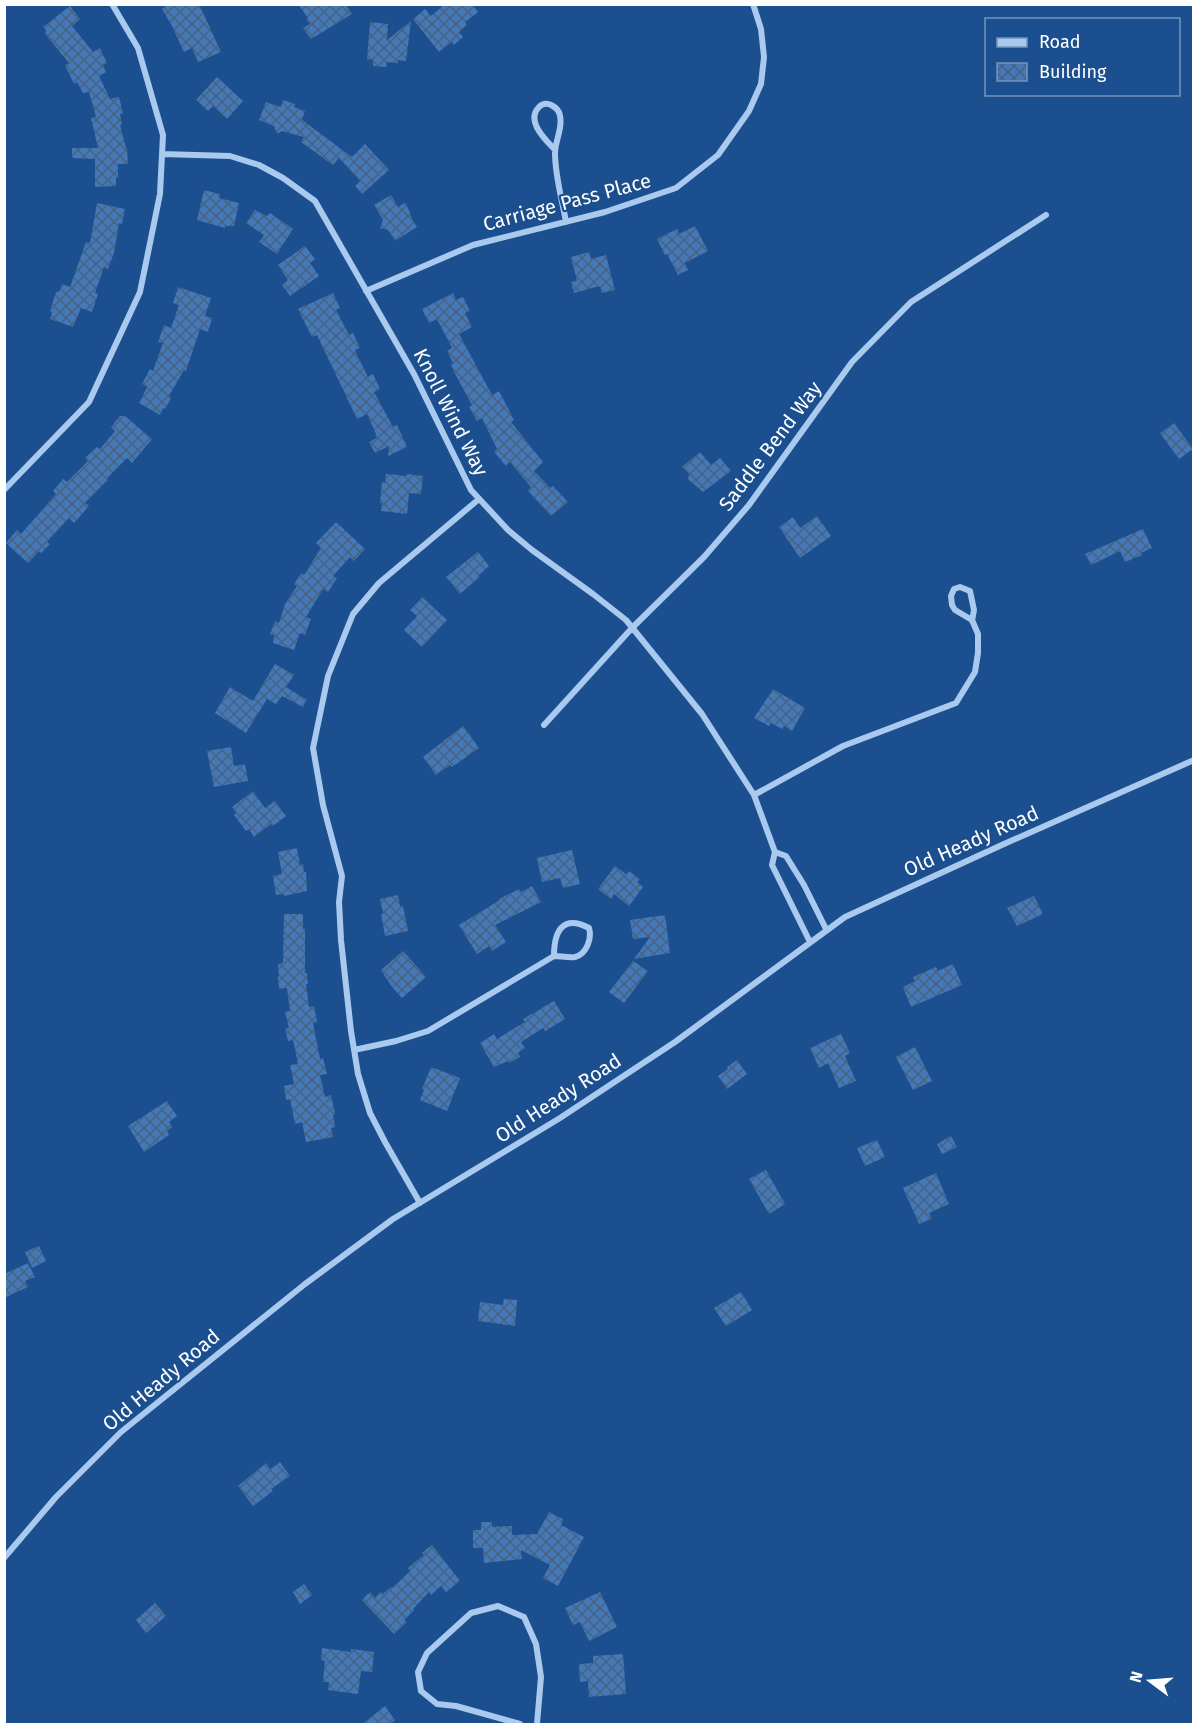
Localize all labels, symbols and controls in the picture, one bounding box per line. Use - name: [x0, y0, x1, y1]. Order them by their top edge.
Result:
- legend: [985, 18, 1180, 96]
- text: Road: [1039, 31, 1081, 53]
- text: Building: [1039, 61, 1107, 83]
- street label: Carriage Pass Place: [480, 168, 654, 236]
- street label: Knoll Wind Way: [409, 344, 493, 480]
- street label: Saddle Bend Way: [713, 376, 827, 516]
- street label: Old Heady Road: [900, 800, 1042, 882]
- street label: Old Heady Road: [491, 1048, 625, 1148]
- street label: Old Heady Road: [98, 1324, 224, 1436]
- north arrow: [1120, 1651, 1180, 1711]
- text: N: [1125, 1669, 1147, 1685]

